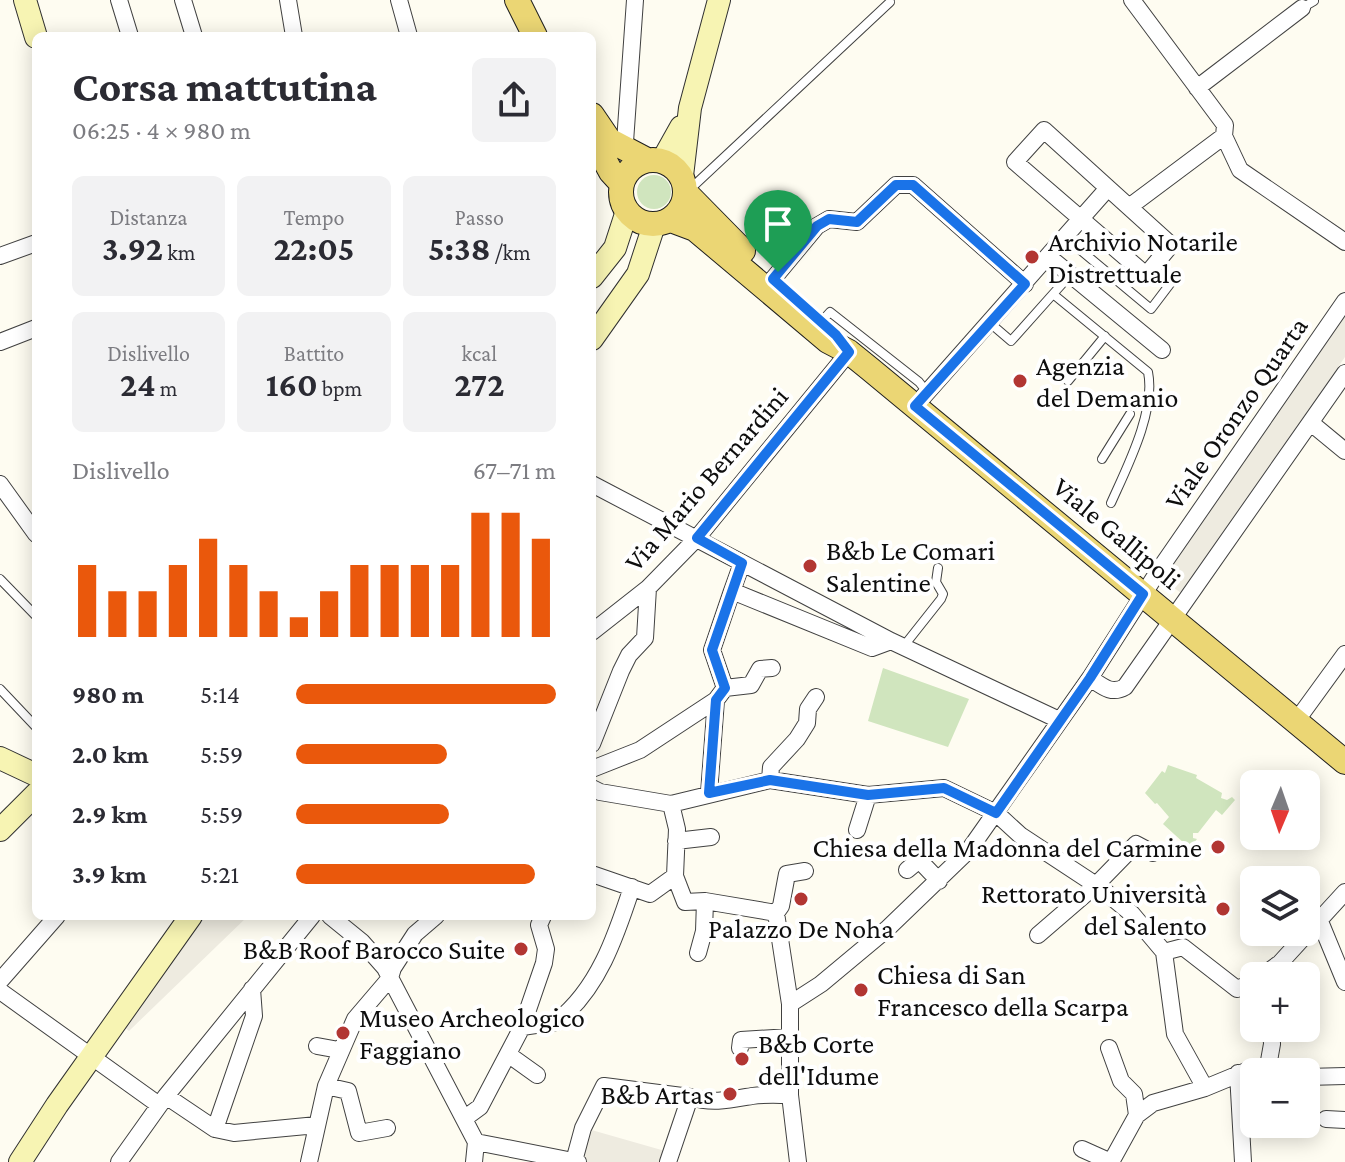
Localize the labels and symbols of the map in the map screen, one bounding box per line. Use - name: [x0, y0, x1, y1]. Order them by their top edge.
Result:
- pin: [744, 190, 812, 272]
- place label: Archivio Notarile Distrettuale: [1048, 226, 1238, 289]
- marker: Archivio Notarile Distrettuale: [1023, 248, 1041, 266]
- street label: Viale Oronzo Quarta: [1158, 311, 1314, 515]
- place label: Agenzia del Demanio: [1036, 350, 1178, 413]
- marker: Agenzia del Demanio: [1011, 372, 1029, 390]
- street label: Via Mario Bernardini: [618, 381, 794, 577]
- street label: Viale Gallipoli: [1047, 471, 1187, 595]
- place label: B&b Le Comari Salentine: [826, 535, 995, 598]
- marker: B&b Le Comari Salentine: [801, 557, 819, 575]
- north arrow: [1240, 770, 1320, 850]
- place label: Chiesa della Madonna del Carmine: [812, 832, 1202, 863]
- marker: Chiesa della Madonna del Carmine: [1209, 838, 1227, 856]
- place label: Rettorato Università del Salento: [981, 878, 1207, 941]
- marker: Palazzo De Noha: [792, 890, 810, 908]
- marker: Rettorato Università del Salento: [1214, 900, 1232, 918]
- place label: Palazzo De Noha: [708, 913, 894, 944]
- place label: B&B Roof Barocco Suite: [243, 934, 505, 965]
- marker: B&B Roof Barocco Suite: [512, 940, 530, 958]
- place label: Chiesa di San Francesco della Scarpa: [877, 959, 1129, 1022]
- marker: Chiesa di San Francesco della Scarpa: [852, 981, 870, 999]
- place label: Museo Archeologico Faggiano: [359, 1002, 585, 1065]
- marker: Museo Archeologico Faggiano: [334, 1024, 352, 1042]
- place label: B&b Corte dell'Idume: [758, 1028, 879, 1091]
- marker: B&b Corte dell'Idume: [733, 1050, 751, 1068]
- place label: B&b Artas: [601, 1079, 714, 1110]
- marker: B&b Artas: [721, 1085, 739, 1103]

